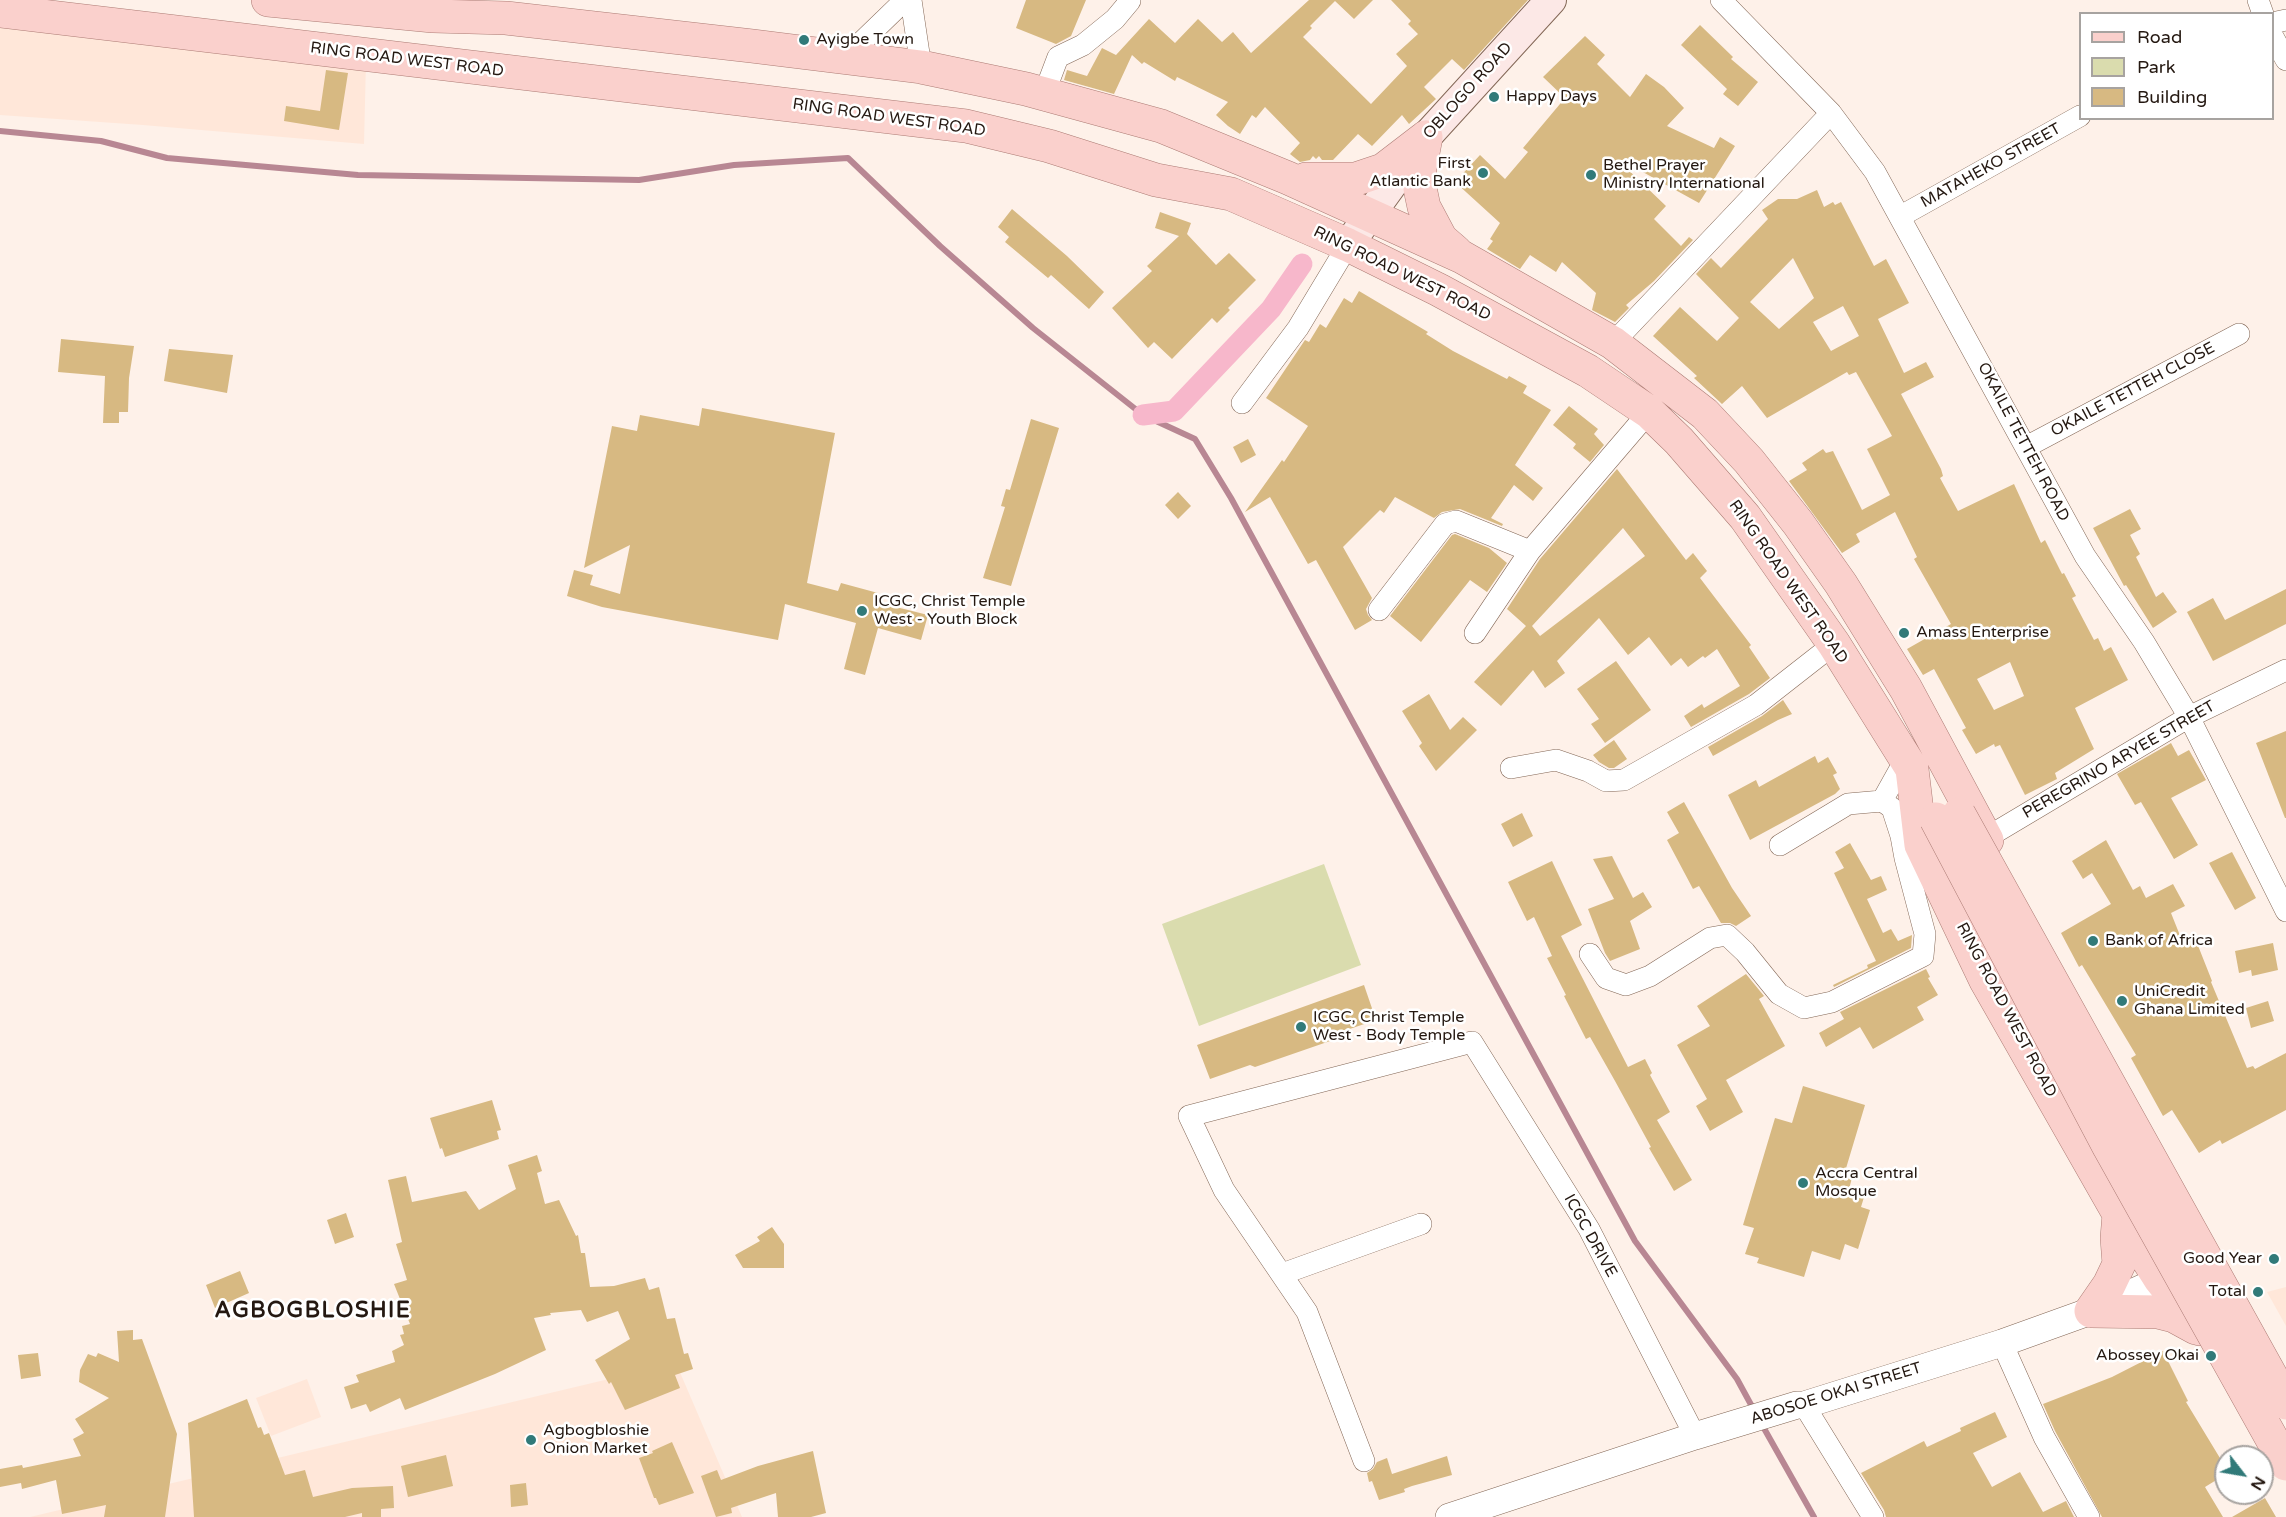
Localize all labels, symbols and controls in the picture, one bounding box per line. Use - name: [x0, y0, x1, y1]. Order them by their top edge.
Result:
- legend: [2079, 12, 2274, 120]
- text: Road: [2137, 26, 2182, 48]
- place label: Ayigbe Town: [816, 30, 914, 50]
- marker: Ayigbe Town: [797, 33, 811, 47]
- street label: RING ROAD WEST ROAD: [309, 39, 505, 81]
- street label: OBLOGO ROAD: [1419, 39, 1517, 143]
- text: Park: [2137, 56, 2175, 78]
- text: Building: [2137, 86, 2207, 108]
- place label: Happy Days: [1506, 87, 1597, 107]
- marker: Happy Days: [1487, 90, 1501, 104]
- street label: RING ROAD WEST ROAD: [791, 95, 987, 141]
- street label: MATAHEKO STREET: [1918, 119, 2064, 213]
- place label: First Atlantic Bank: [1369, 154, 1471, 192]
- place label: Bethel Prayer Ministry International: [1603, 156, 1765, 194]
- marker: First Atlantic Bank: [1476, 166, 1490, 180]
- marker: Bethel Prayer Ministry International: [1584, 168, 1598, 182]
- street label: RING ROAD WEST ROAD: [1310, 223, 1494, 325]
- street label: OKAILE TETTEH CLOSE: [2048, 339, 2218, 441]
- street label: OKAILE TETTEH ROAD: [1973, 359, 2073, 525]
- street label: RING ROAD WEST ROAD: [1724, 497, 1852, 667]
- place label: ICGC, Christ Temple West - Youth Block: [874, 592, 1025, 630]
- marker: ICGC, Christ Temple West - Youth Block: [855, 604, 869, 618]
- place label: Amass Enterprise: [1916, 623, 2049, 643]
- marker: Amass Enterprise: [1897, 626, 1911, 640]
- street label: PEREGRINO ARYEE STREET: [2019, 697, 2219, 823]
- street label: RING ROAD WEST ROAD: [1952, 919, 2060, 1101]
- place label: Bank of Africa: [2105, 931, 2213, 951]
- marker: Bank of Africa: [2086, 934, 2100, 948]
- place label: UniCredit Ghana Limited: [2134, 982, 2245, 1020]
- marker: UniCredit Ghana Limited: [2115, 994, 2129, 1008]
- place label: ICGC, Christ Temple West - Body Temple: [1313, 1008, 1465, 1046]
- marker: ICGC, Christ Temple West - Body Temple: [1294, 1020, 1308, 1034]
- place label: Accra Central Mosque: [1815, 1164, 1918, 1202]
- marker: Accra Central Mosque: [1796, 1176, 1810, 1190]
- street label: ICGC DRIVE: [1559, 1191, 1621, 1281]
- place label: Good Year: [2183, 1249, 2262, 1269]
- marker: Good Year: [2267, 1252, 2281, 1266]
- place label: Total: [2209, 1282, 2246, 1302]
- marker: Total: [2251, 1285, 2265, 1299]
- district label: AGBOGBLOSHIE: [215, 1298, 411, 1324]
- place label: Abossey Okai: [2096, 1346, 2199, 1366]
- marker: Abossey Okai: [2204, 1349, 2218, 1363]
- street label: ABOSOE OKAI STREET: [1748, 1359, 1924, 1429]
- place label: Agbogbloshie Onion Market: [543, 1421, 649, 1459]
- marker: Agbogbloshie Onion Market: [524, 1433, 538, 1447]
- north arrow: [2214, 1445, 2274, 1505]
- text: N: [2246, 1473, 2270, 1494]

